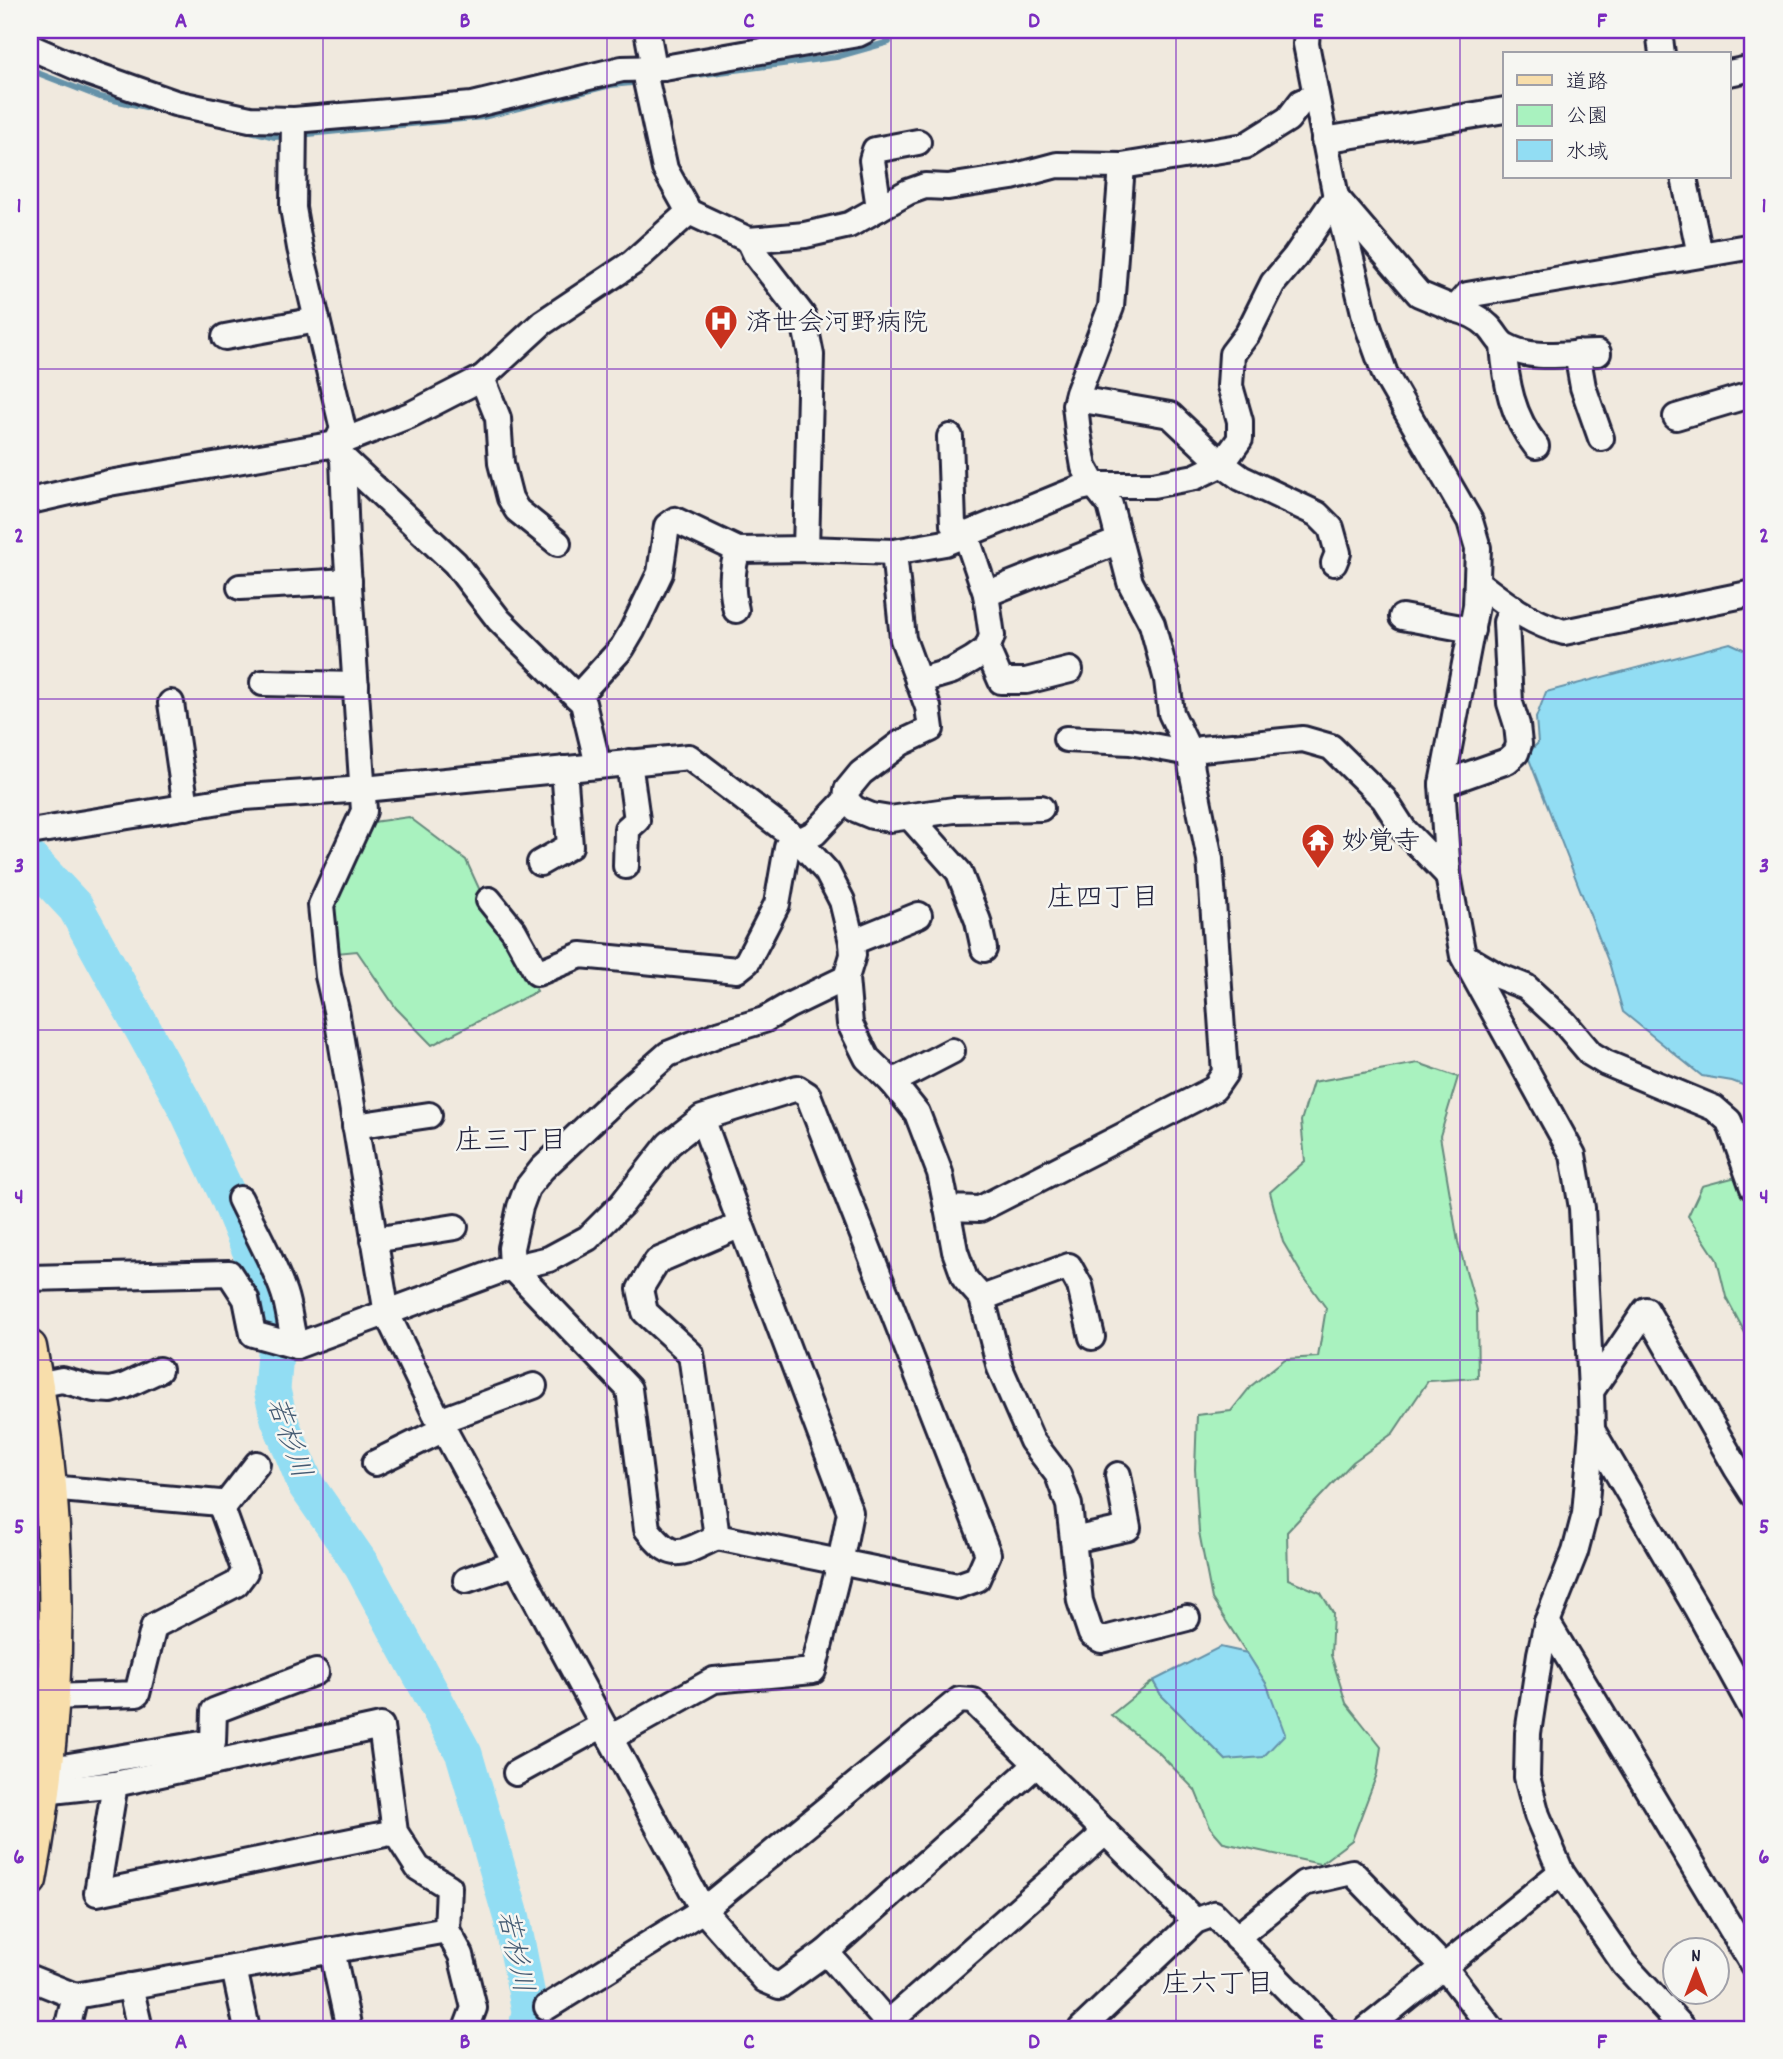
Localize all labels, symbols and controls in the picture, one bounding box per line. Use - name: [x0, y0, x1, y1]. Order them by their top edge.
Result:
- text: A: [175, 6, 187, 39]
- text: B: [460, 6, 471, 39]
- text: C: [743, 6, 755, 39]
- text: D: [1028, 6, 1040, 39]
- text: E: [1313, 6, 1324, 39]
- text: F: [1597, 6, 1608, 39]
- legend: [1503, 52, 1730, 178]
- text: 道路: [1566, 69, 1608, 99]
- text: 公園: [1566, 103, 1608, 133]
- text: 水域: [1566, 139, 1608, 169]
- text: 1: [16, 191, 22, 224]
- text: 1: [1761, 191, 1767, 224]
- hospital icon: 済世会河野病院: [702, 302, 740, 351]
- place label: 済世会河野病院: [746, 306, 928, 343]
- text: 2: [14, 521, 24, 554]
- text: 2: [1759, 521, 1769, 554]
- temple icon: 妙覚寺: [1299, 821, 1337, 870]
- place label: 妙覚寺: [1342, 825, 1420, 862]
- text: 3: [14, 851, 24, 884]
- text: 3: [1759, 851, 1769, 884]
- district label: 庄四丁目: [1047, 881, 1159, 921]
- district label: 庄三丁目: [455, 1124, 567, 1164]
- text: 4: [14, 1182, 24, 1215]
- text: 4: [1759, 1182, 1769, 1215]
- water label: 若杉川: [254, 1392, 319, 1485]
- text: 5: [14, 1512, 24, 1545]
- text: 5: [1759, 1512, 1769, 1545]
- text: 6: [13, 1842, 25, 1875]
- text: 6: [1758, 1842, 1770, 1875]
- water label: 若杉川: [484, 1907, 540, 1997]
- north arrow: [1660, 1937, 1730, 2007]
- text: N: [1691, 1944, 1701, 1971]
- district label: 庄六丁目: [1162, 1967, 1274, 2007]
- text: A: [175, 2027, 187, 2059]
- text: B: [460, 2027, 471, 2059]
- text: C: [743, 2027, 755, 2059]
- text: D: [1028, 2027, 1040, 2059]
- text: E: [1313, 2027, 1324, 2059]
- text: F: [1597, 2027, 1608, 2059]

